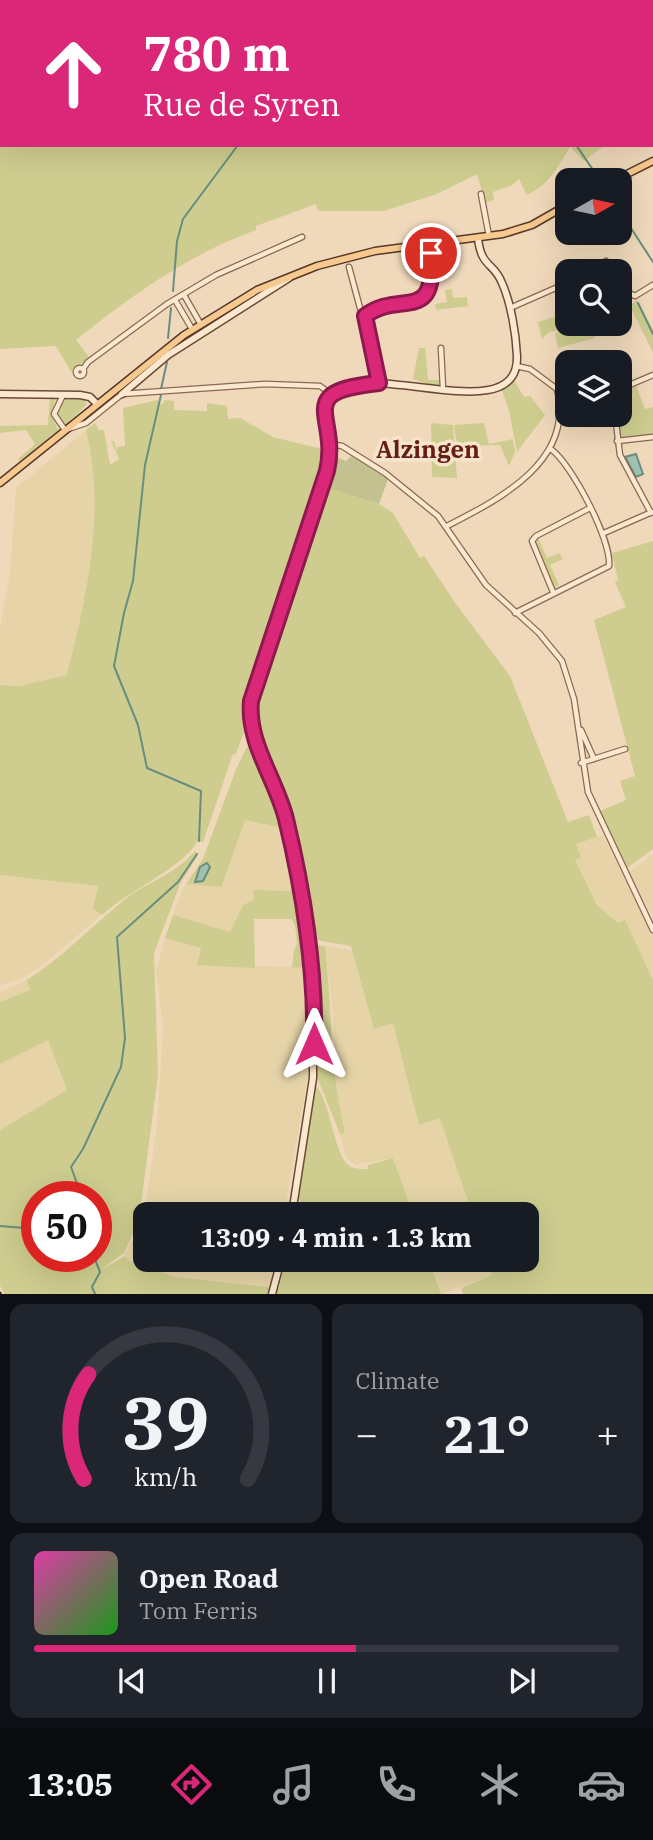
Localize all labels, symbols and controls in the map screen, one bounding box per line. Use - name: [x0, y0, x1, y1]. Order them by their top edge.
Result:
- text: 780 m: [143, 21, 290, 84]
- icon: ahead: [28, 28, 119, 119]
- text: Rue de Syren: [143, 83, 340, 125]
- north arrow: [555, 168, 632, 245]
- map controls: [555, 168, 632, 427]
- pin: [401, 223, 461, 283]
- icon: arrive: [412, 234, 450, 272]
- button: search: [555, 259, 632, 336]
- button: layers: [555, 350, 632, 427]
- district label: Alzingen: [376, 433, 480, 465]
- position arrow: [277, 1007, 351, 1081]
- speed limit sign: 50: [21, 1181, 112, 1272]
- text: 13:09 · 4 min · 1.3 km: [200, 1220, 472, 1254]
- text: Climate: [356, 1365, 439, 1395]
- text: 39: [122, 1375, 209, 1470]
- text: 21°: [444, 1400, 531, 1467]
- text: −: [356, 1409, 378, 1458]
- text: +: [596, 1409, 619, 1458]
- text: km/h: [134, 1460, 197, 1493]
- text: Open Road: [139, 1561, 278, 1595]
- text: Tom Ferris: [139, 1595, 258, 1625]
- icon: previous: [113, 1662, 151, 1700]
- icon: pause: [308, 1662, 346, 1700]
- icon: next: [503, 1662, 541, 1700]
- icon: directions: [167, 1760, 216, 1809]
- icon: music: [269, 1760, 318, 1809]
- icon: phone: [372, 1760, 421, 1809]
- icon: climate: [475, 1760, 524, 1809]
- icon: car: [577, 1760, 626, 1809]
- text: 13:05: [27, 1763, 113, 1805]

